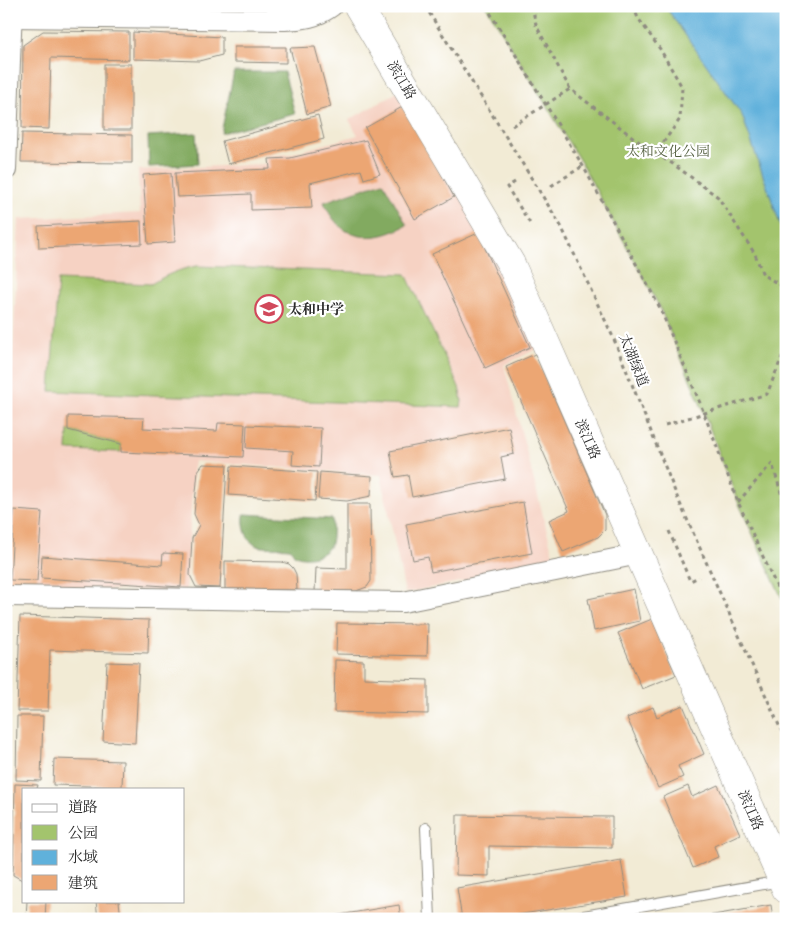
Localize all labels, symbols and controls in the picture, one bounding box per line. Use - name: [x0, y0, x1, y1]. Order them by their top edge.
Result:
- street label: 滨江路: [383, 58, 420, 103]
- park label: 太和文化公园: [626, 143, 710, 160]
- school or university icon: 太和中学: [254, 294, 284, 324]
- place label: 太和中学: [288, 301, 344, 318]
- street label: 太湖绿道: [615, 331, 652, 389]
- street label: 滨江路: [571, 417, 604, 462]
- legend: [22, 788, 185, 902]
- street label: 滨江路: [734, 788, 767, 833]
- text: 道路: [68, 798, 98, 816]
- text: 公园: [68, 824, 98, 842]
- text: 水域: [68, 848, 98, 866]
- text: 建筑: [68, 874, 98, 892]

